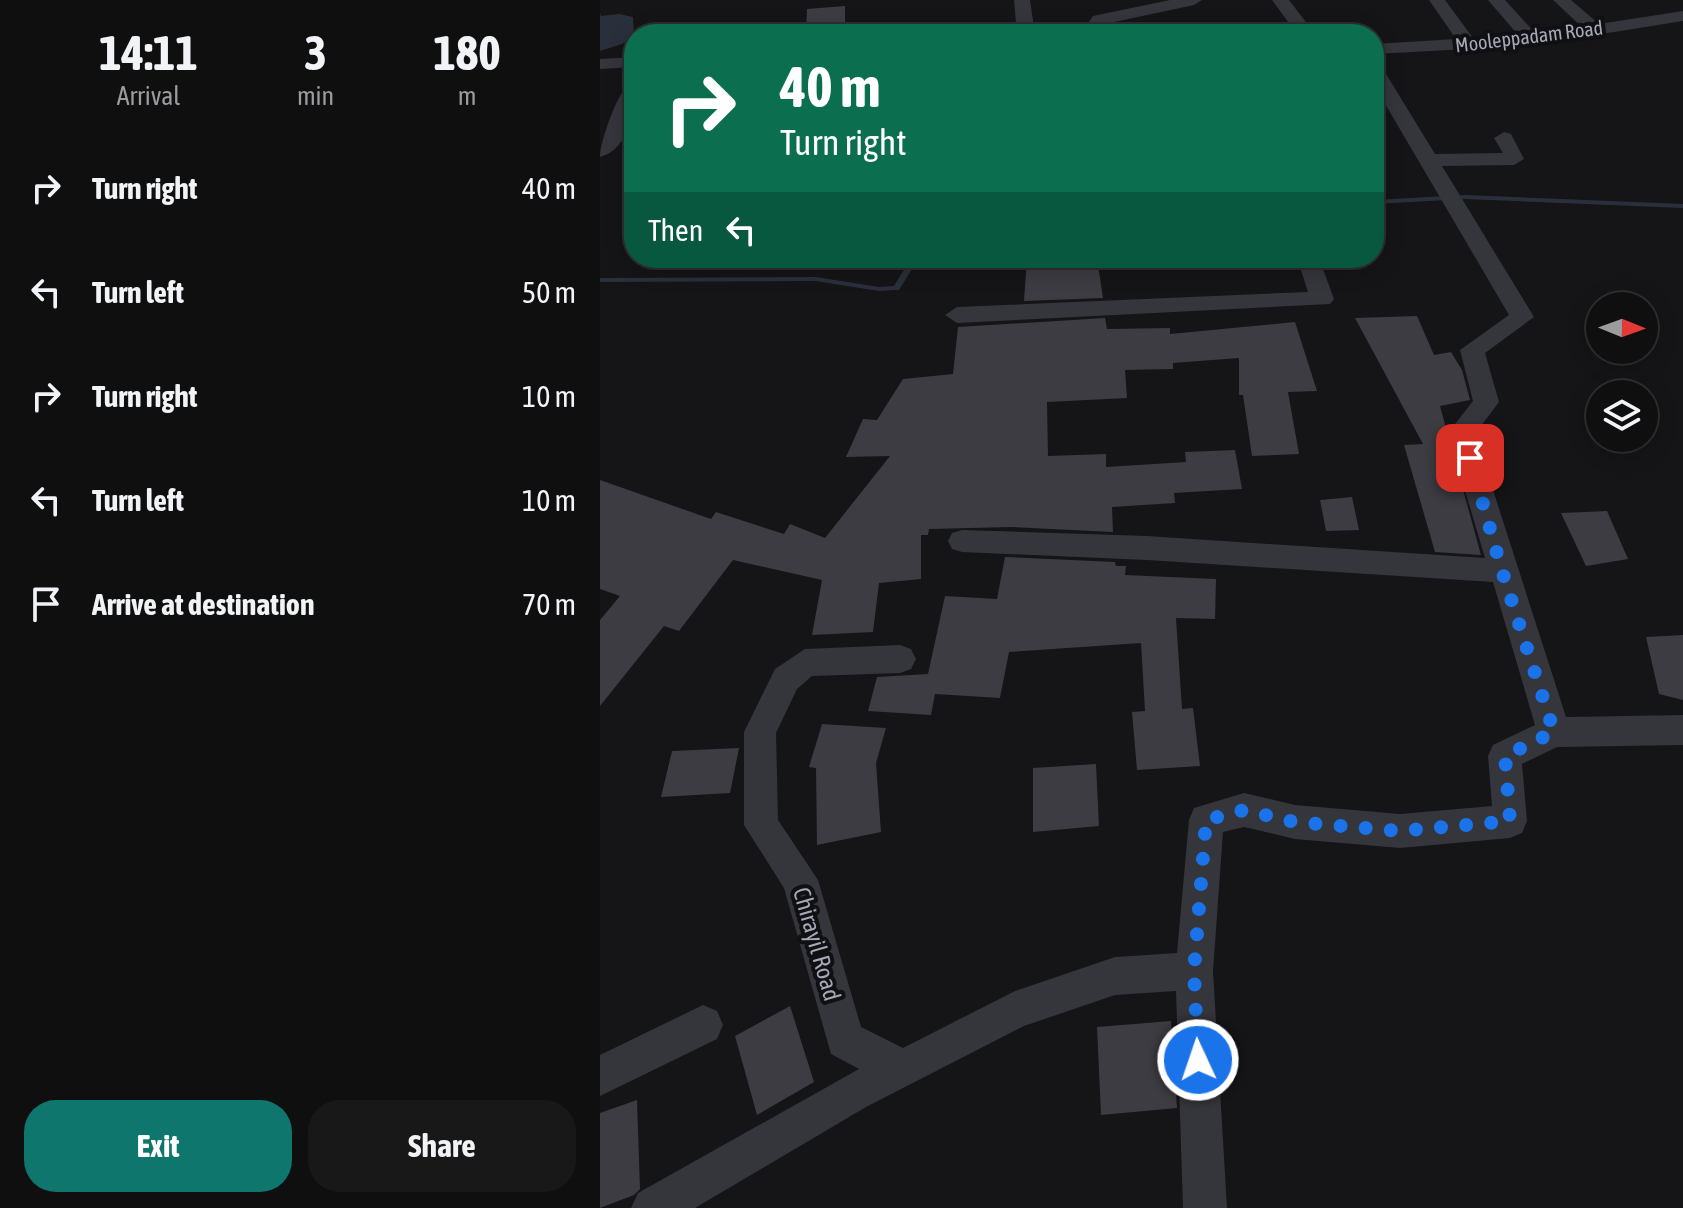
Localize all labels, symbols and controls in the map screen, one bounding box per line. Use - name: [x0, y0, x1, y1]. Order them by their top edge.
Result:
- street label: Mooleppadam Road: [1454, 16, 1604, 56]
- text: 14:11: [99, 25, 198, 80]
- text: 3: [304, 25, 327, 80]
- text: 180: [433, 25, 501, 80]
- text: 40 m: [780, 55, 881, 119]
- icon: right: [648, 56, 752, 160]
- text: Arrival: [117, 81, 180, 111]
- text: min: [297, 81, 334, 111]
- text: m: [458, 81, 476, 111]
- text: Turn right: [780, 121, 907, 163]
- icon: right: [24, 166, 68, 210]
- text: Turn right: [92, 171, 198, 205]
- text: 40 m: [522, 171, 576, 205]
- icon: left: [719, 208, 763, 252]
- text: Then: [648, 213, 703, 247]
- icon: left: [24, 270, 68, 314]
- text: Turn left: [92, 275, 184, 309]
- text: 50 m: [522, 275, 576, 309]
- north arrow: [1586, 292, 1658, 364]
- map controls: [1586, 292, 1658, 452]
- icon: right: [24, 374, 68, 418]
- text: Turn right: [92, 379, 198, 413]
- text: 10 m: [522, 379, 576, 413]
- button: layers: [1586, 380, 1658, 452]
- pin: [1436, 424, 1504, 492]
- icon: arrive: [1448, 436, 1492, 480]
- icon: left: [24, 478, 68, 522]
- text: Turn left: [92, 483, 184, 517]
- text: 10 m: [522, 483, 576, 517]
- icon: arrive: [24, 582, 68, 626]
- text: Arrive at destination: [92, 587, 314, 621]
- text: 70 m: [522, 587, 576, 621]
- street label: Chirayil Road: [788, 884, 846, 1004]
- position arrow: [1156, 1018, 1240, 1102]
- button: Exit: [24, 1100, 292, 1192]
- button: Share: [308, 1100, 576, 1192]

